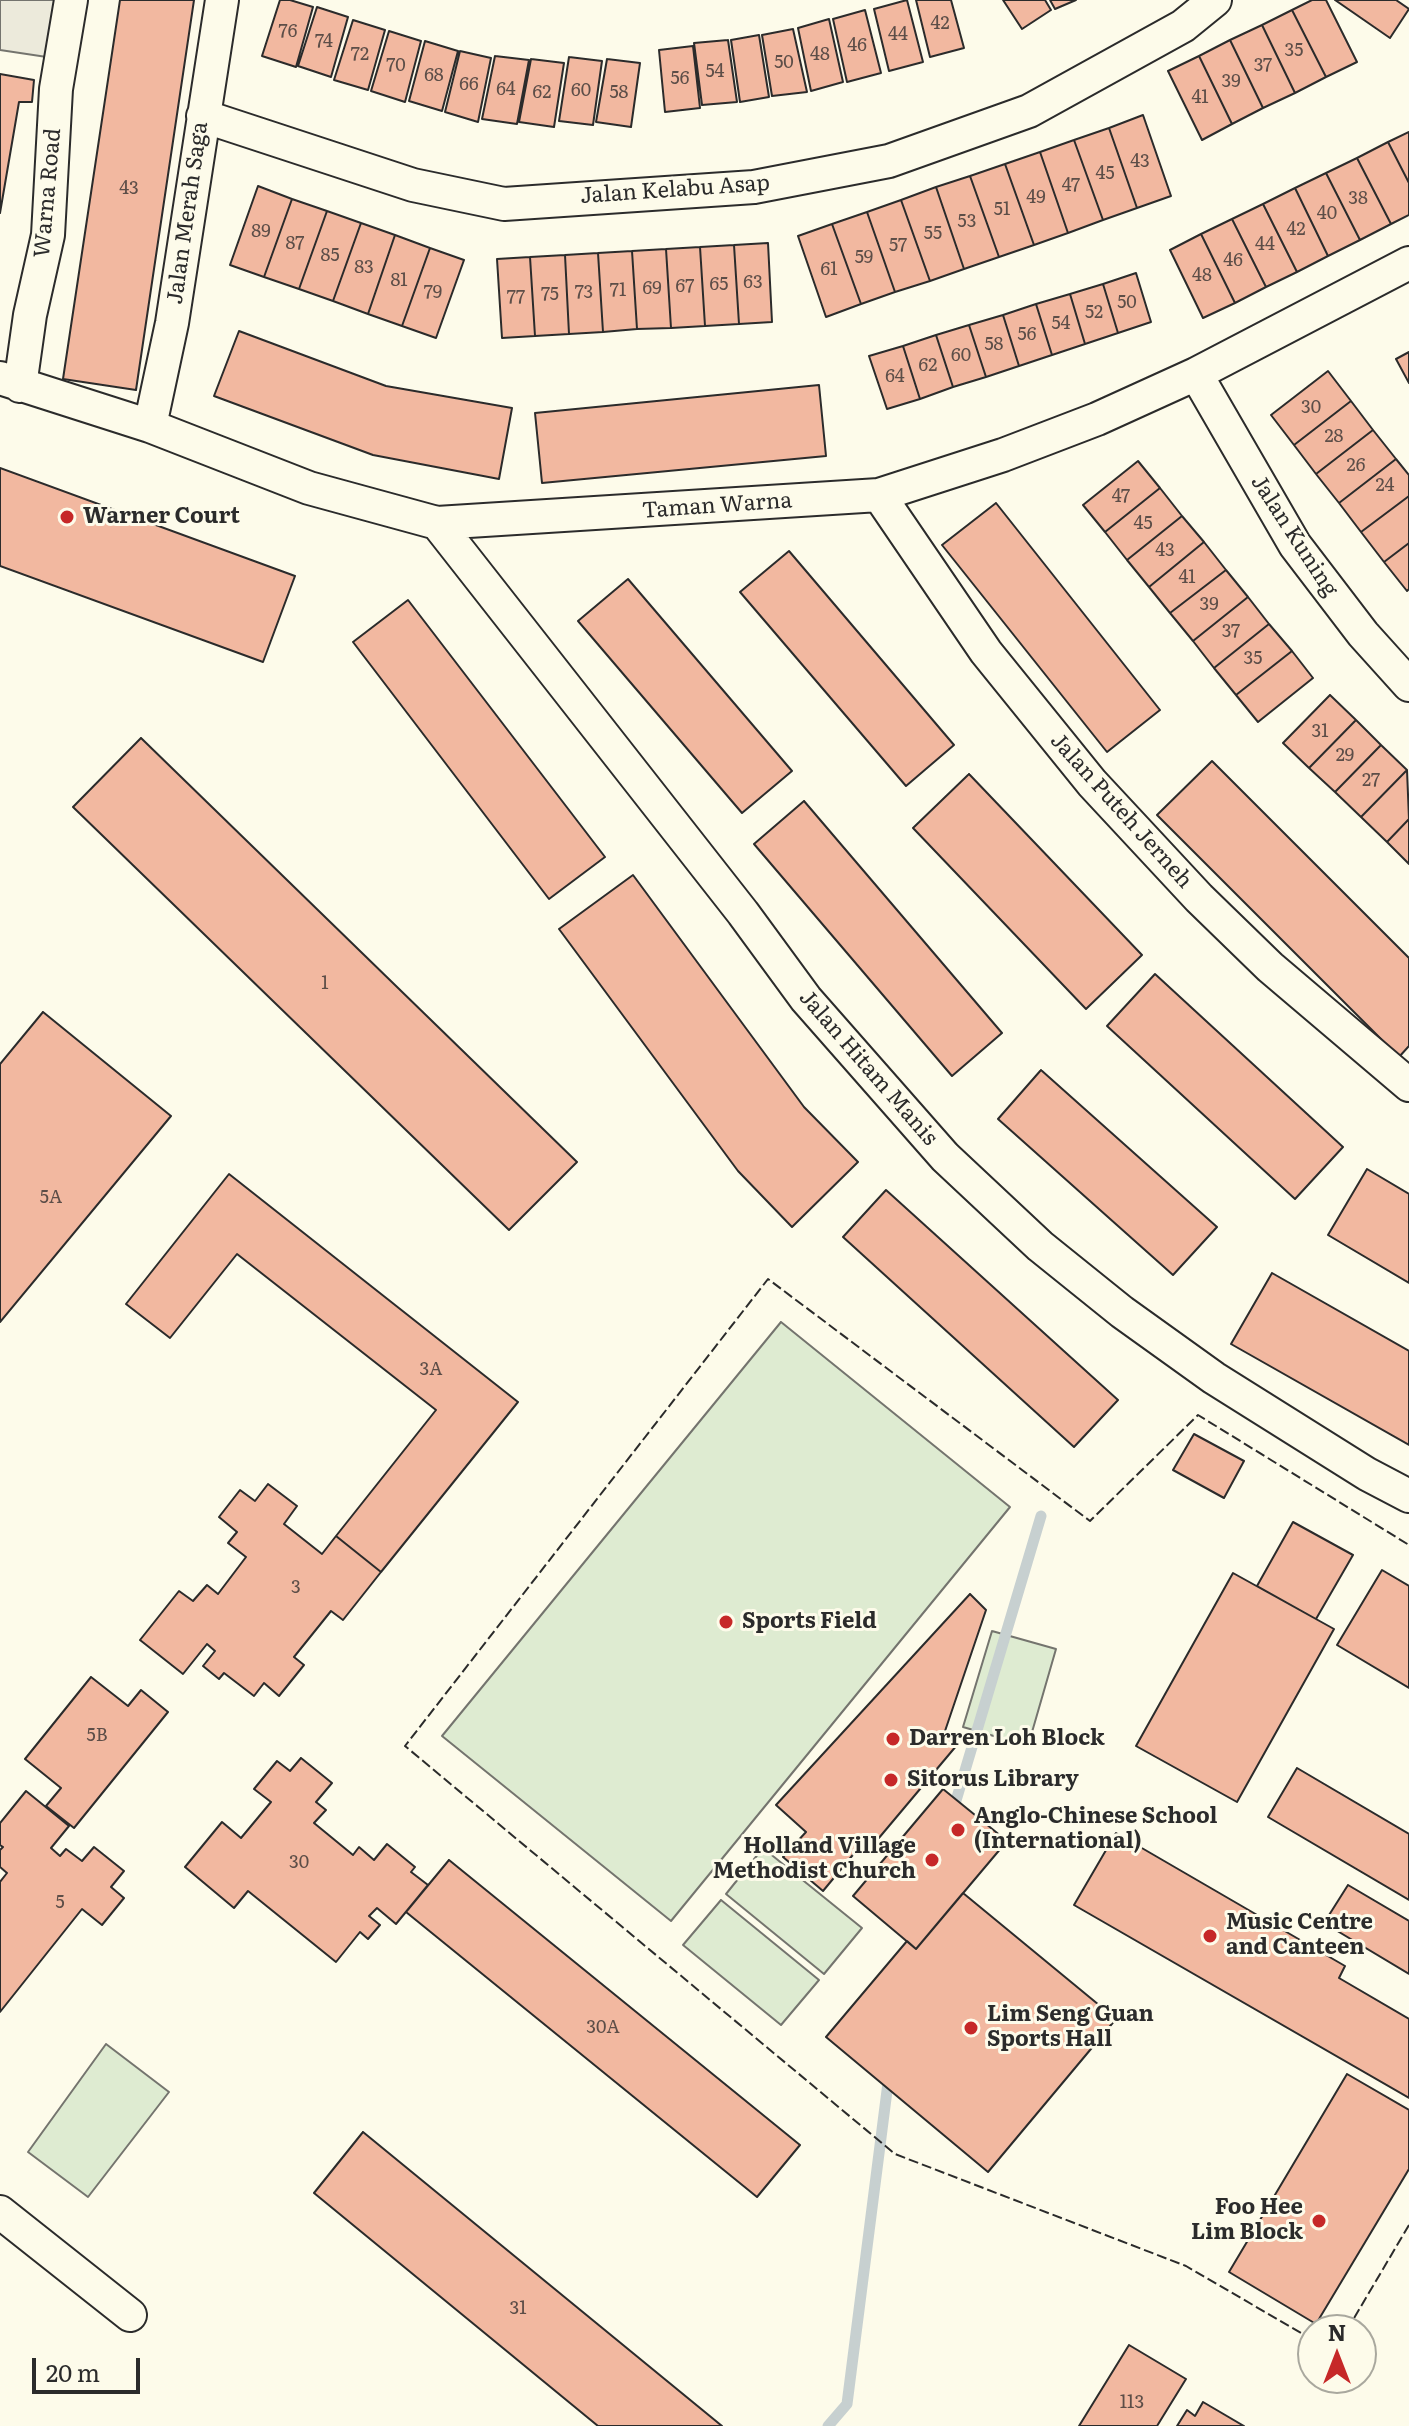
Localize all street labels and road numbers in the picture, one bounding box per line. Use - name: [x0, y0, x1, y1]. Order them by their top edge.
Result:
- street label: Jalan Merah Saga: [162, 120, 214, 306]
- street label: Warna Road: [29, 127, 67, 259]
- street label: Jalan Kelabu Asap: [579, 170, 771, 210]
- street label: Jalan Kuning: [1245, 470, 1343, 602]
- street label: Taman Warna: [641, 488, 793, 524]
- street label: Jalan Puteh Jerneh: [1044, 728, 1198, 894]
- street label: Jalan Hitam Manis: [793, 985, 943, 1151]

